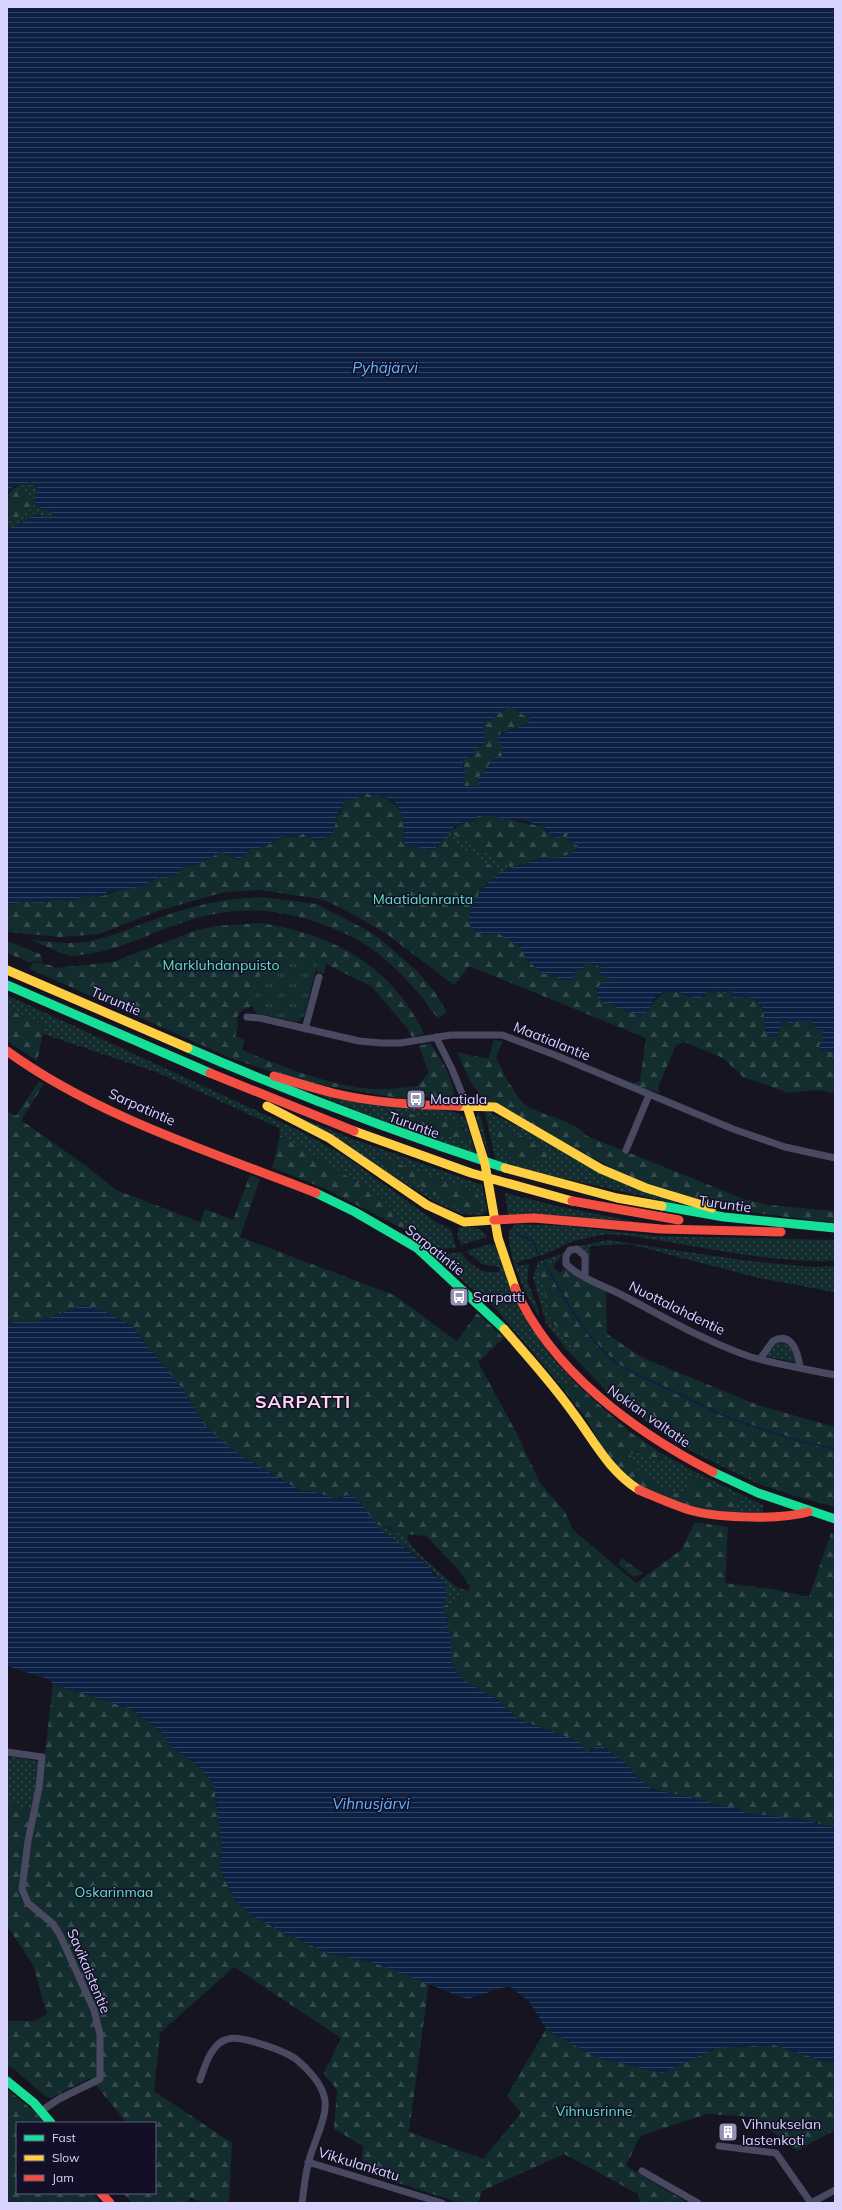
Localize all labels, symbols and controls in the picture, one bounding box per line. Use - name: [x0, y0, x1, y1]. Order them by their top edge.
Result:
- water label: Pyhäjärvi: [352, 358, 418, 377]
- park label: Maatialanranta: [373, 890, 473, 908]
- park label: Markluhdanpuisto: [163, 956, 279, 974]
- street label: Turuntie: [88, 982, 144, 1020]
- street label: Maatialantie: [511, 1017, 593, 1065]
- street label: Sarpatintie: [106, 1084, 178, 1130]
- bus stop icon: Maatiala: [405, 1088, 427, 1110]
- place label: Maatiala: [430, 1090, 487, 1108]
- street label: Turuntie: [386, 1108, 442, 1142]
- street label: Turuntie: [698, 1191, 752, 1217]
- street label: Sarpatintie: [402, 1221, 468, 1279]
- street label: Nuottalahdentie: [626, 1277, 728, 1339]
- bus stop icon: Sarpatti: [448, 1286, 470, 1308]
- place label: Sarpatti: [473, 1288, 525, 1306]
- street label: Nokian valtatie: [604, 1381, 694, 1451]
- district label: SARPATTI: [255, 1390, 351, 1413]
- water label: Vihnusjärvi: [332, 1794, 410, 1813]
- park label: Oskarinmaa: [74, 1883, 154, 1901]
- street label: Savikaistentie: [63, 1926, 115, 2016]
- park label: Vihnusrinne: [556, 2102, 632, 2120]
- place label: Vihnukselan lastenkoti: [742, 2115, 821, 2149]
- building icon: Vihnukselan lastenkoti: [717, 2121, 739, 2143]
- legend: [16, 2122, 156, 2194]
- text: Fast: [52, 2130, 76, 2145]
- street label: Vikkulankatu: [316, 2143, 402, 2185]
- text: Slow: [52, 2150, 80, 2165]
- text: Jam: [52, 2170, 74, 2185]

